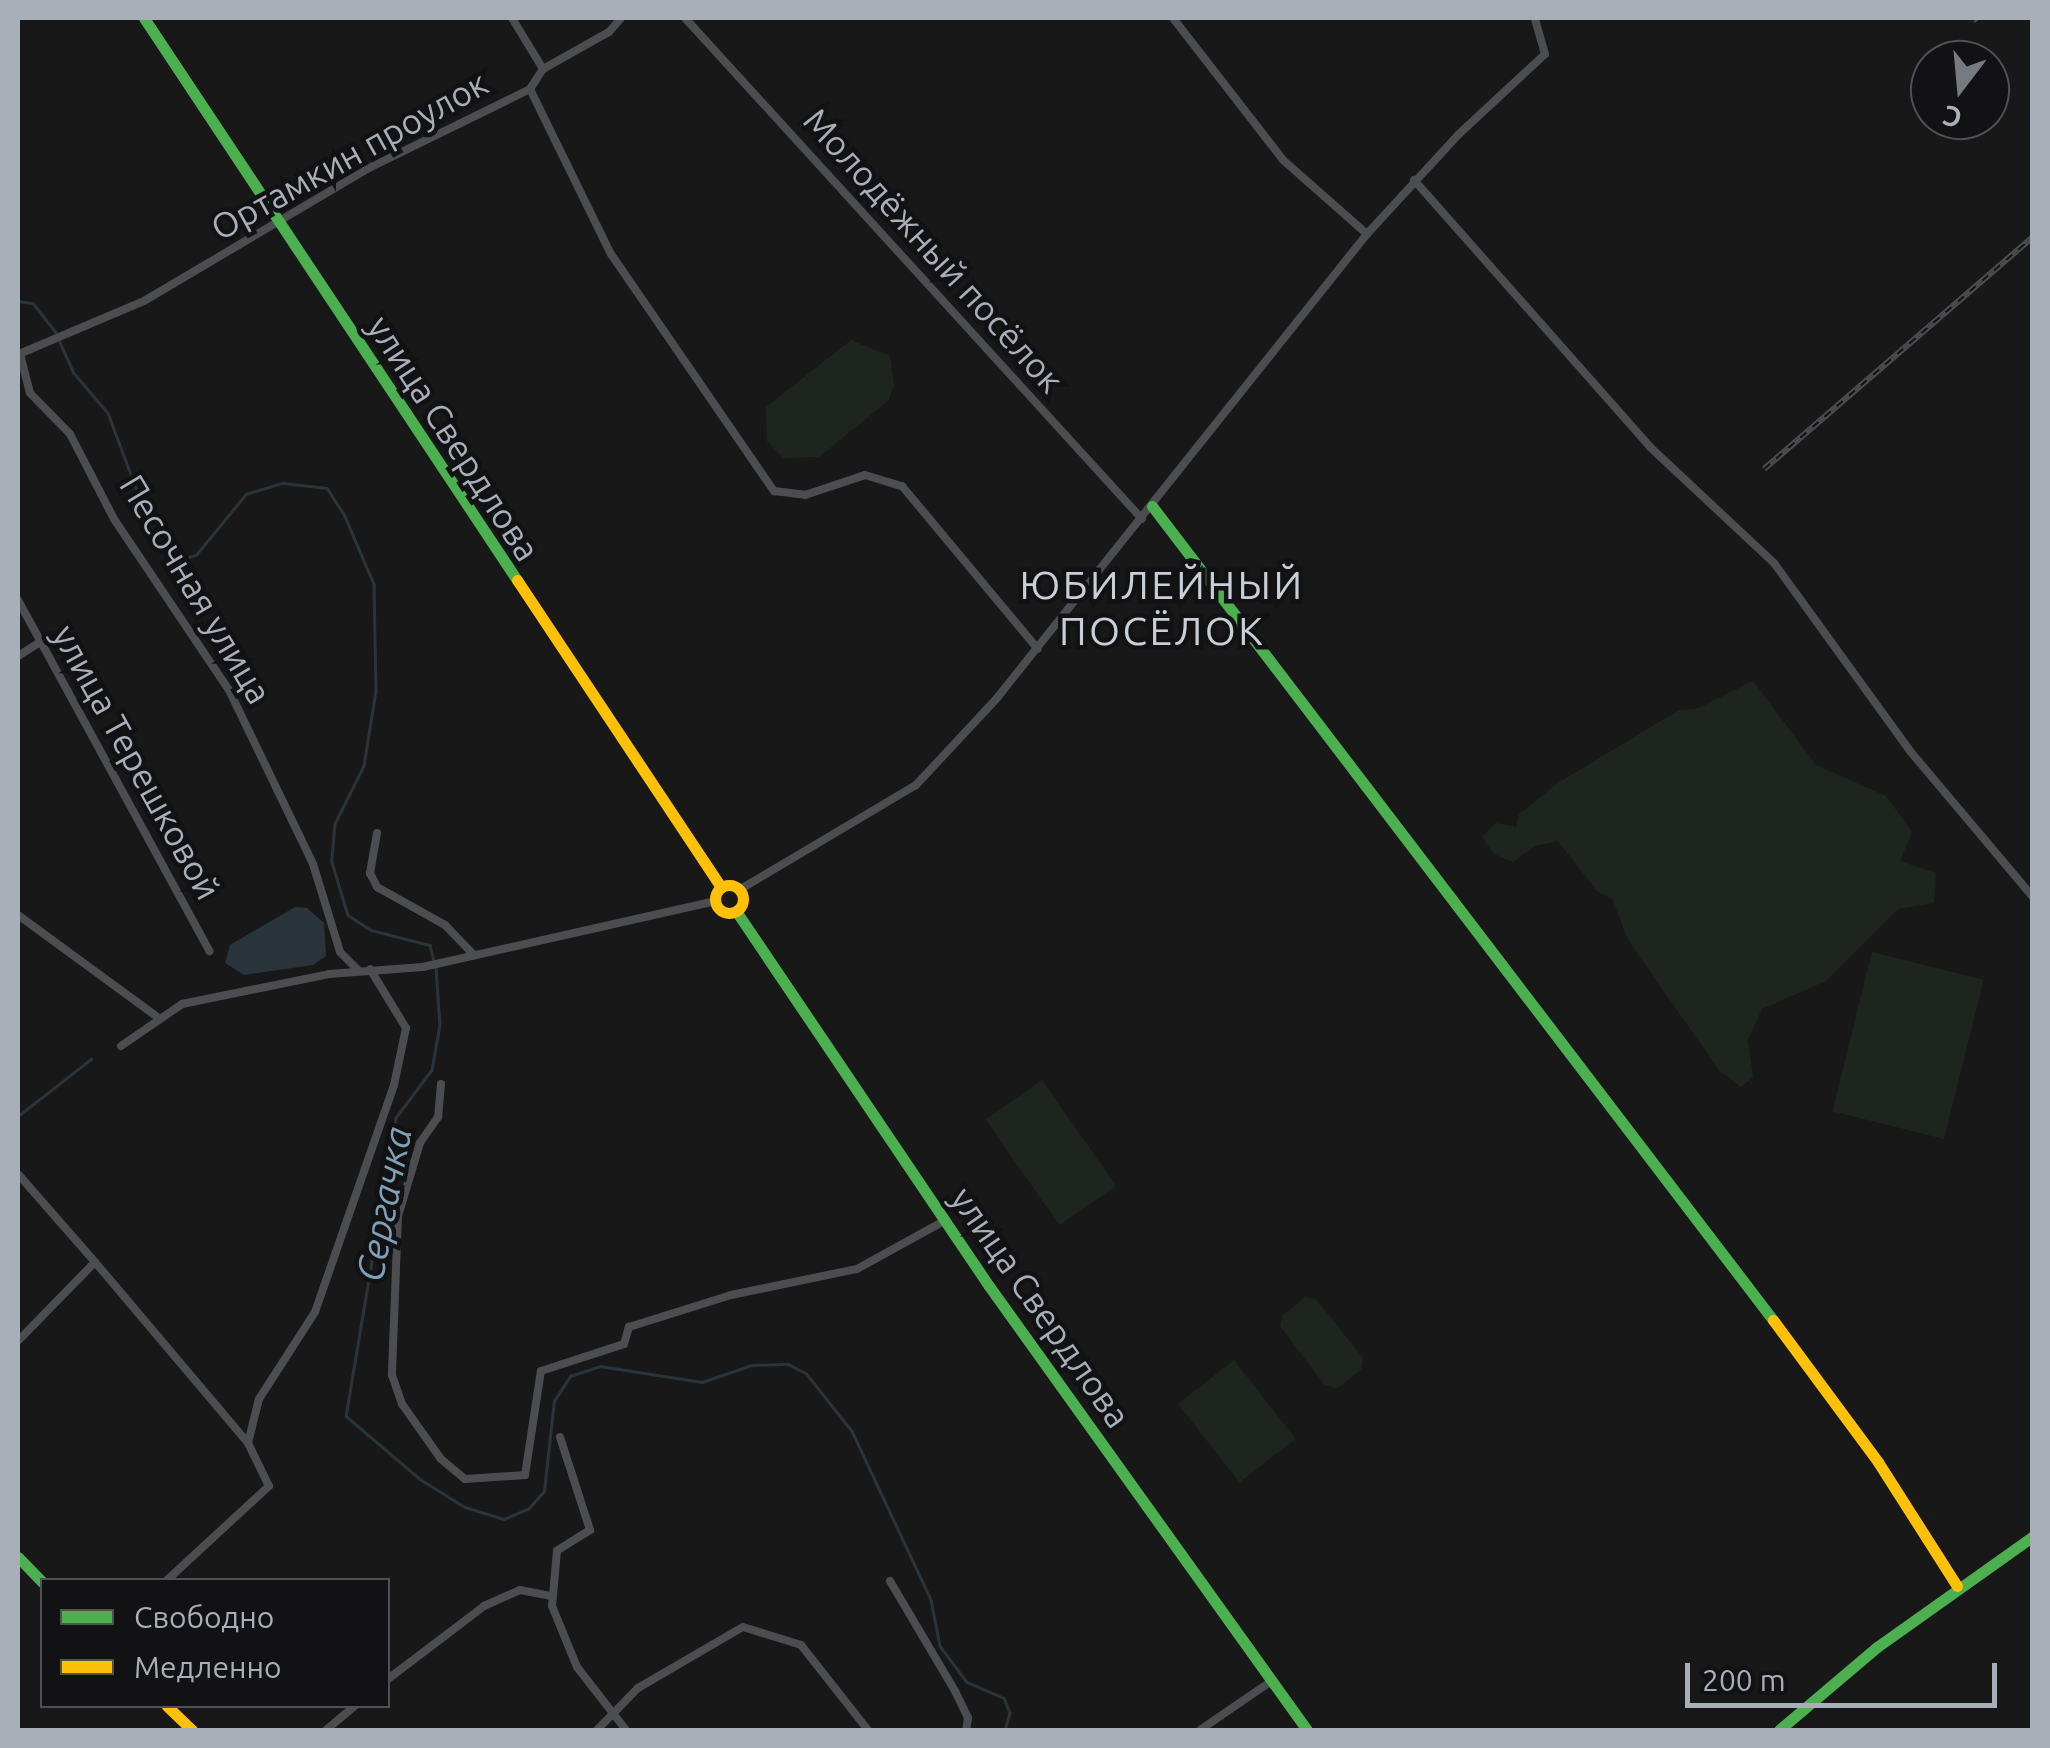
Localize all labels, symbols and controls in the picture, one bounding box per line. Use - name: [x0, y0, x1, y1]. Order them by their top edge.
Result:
- north arrow: [1910, 40, 2010, 140]
- street label: Ортамкин проулок: [203, 61, 495, 249]
- street label: Молодёжный посёлок: [795, 99, 1073, 401]
- text: С: [1939, 100, 1965, 135]
- street label: улица Свердлова: [359, 308, 549, 568]
- street label: Песочная улица: [111, 467, 281, 711]
- district label: ЮБИЛЕЙНЫЙ ПОСЁЛОК: [1020, 561, 1304, 655]
- street label: улица Терешковой: [44, 617, 230, 907]
- water label: Сергачка: [347, 1123, 421, 1285]
- street label: улица Свердлова: [942, 1179, 1140, 1435]
- legend: [40, 1578, 390, 1708]
- text: Свободно: [134, 1600, 274, 1634]
- scale bar: [1690, 1643, 2002, 1705]
- text: Медленно: [134, 1650, 282, 1684]
- text: 200 m: [1702, 1663, 1786, 1697]

